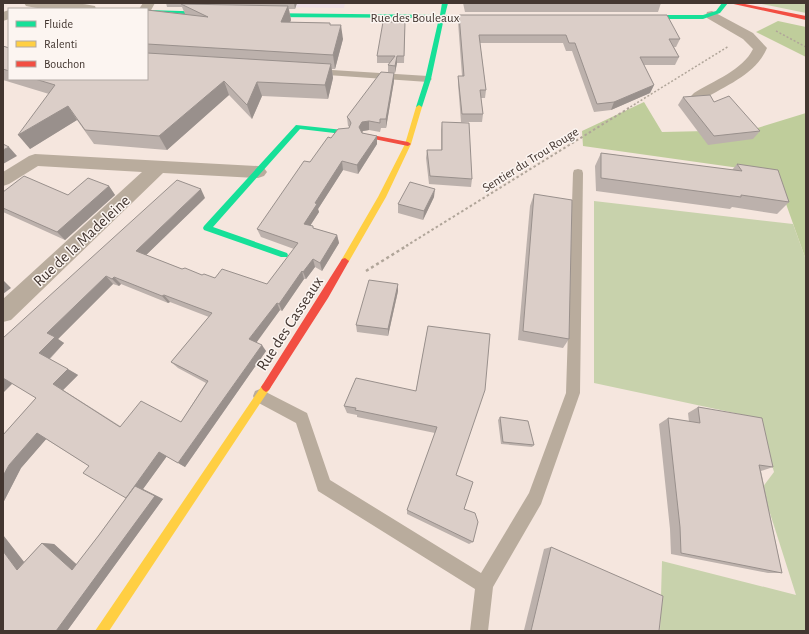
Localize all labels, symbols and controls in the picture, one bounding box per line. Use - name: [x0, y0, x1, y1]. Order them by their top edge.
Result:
- legend: [8, 8, 148, 80]
- street label: Rue des Bouleaux: [371, 12, 460, 25]
- text: Fluide: [44, 18, 73, 30]
- text: Ralenti: [44, 38, 77, 50]
- text: Bouchon: [44, 58, 85, 70]
- street label: Sentier du Trou Rouge: [480, 125, 581, 195]
- street label: Rue de la Madeleine: [30, 192, 133, 289]
- street label: Rue des Casseaux: [254, 274, 326, 373]

